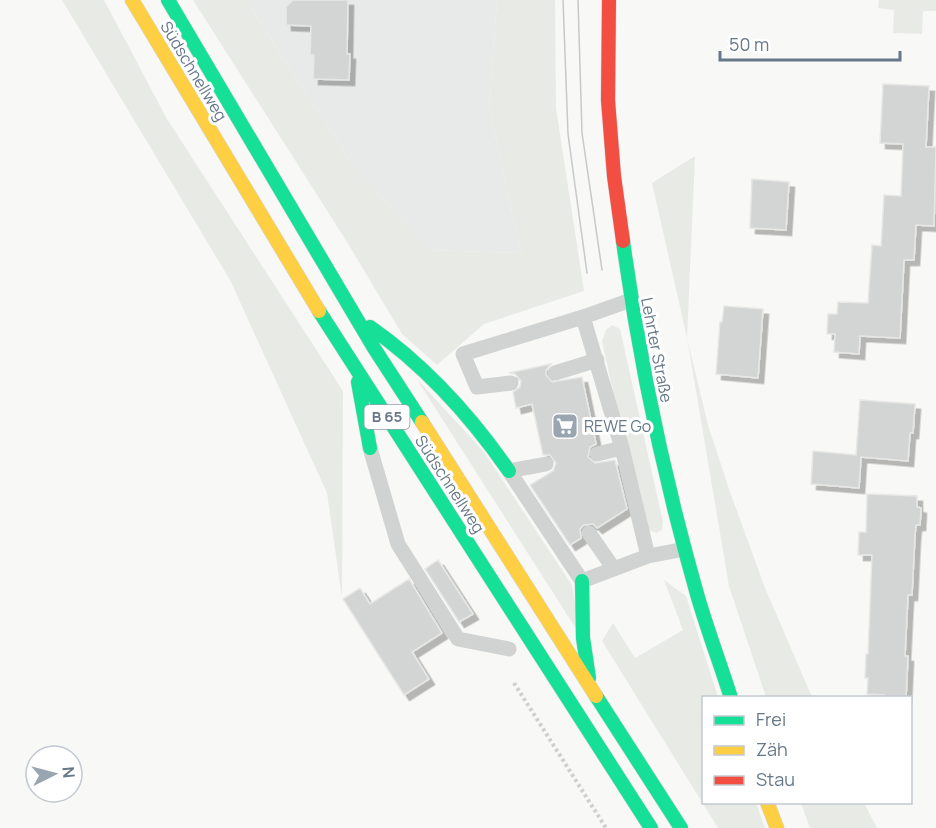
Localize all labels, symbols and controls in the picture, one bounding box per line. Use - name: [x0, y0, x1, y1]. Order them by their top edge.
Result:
- street label: Südschnellweg: [156, 17, 232, 125]
- scale bar: [720, 24, 900, 62]
- text: 50 m: [729, 32, 769, 56]
- street label: Lehrter Straße: [636, 296, 678, 404]
- road number: B 65: [364, 405, 410, 429]
- supermarket icon: REWE Go: [550, 411, 580, 441]
- place label: REWE Go: [584, 415, 651, 437]
- street label: Südschnellweg: [410, 431, 490, 537]
- legend: [702, 696, 912, 804]
- text: Frei: [756, 707, 786, 731]
- text: Zäh: [756, 737, 788, 761]
- north arrow: [24, 744, 84, 804]
- text: N: [57, 766, 80, 779]
- text: Stau: [756, 767, 795, 791]

